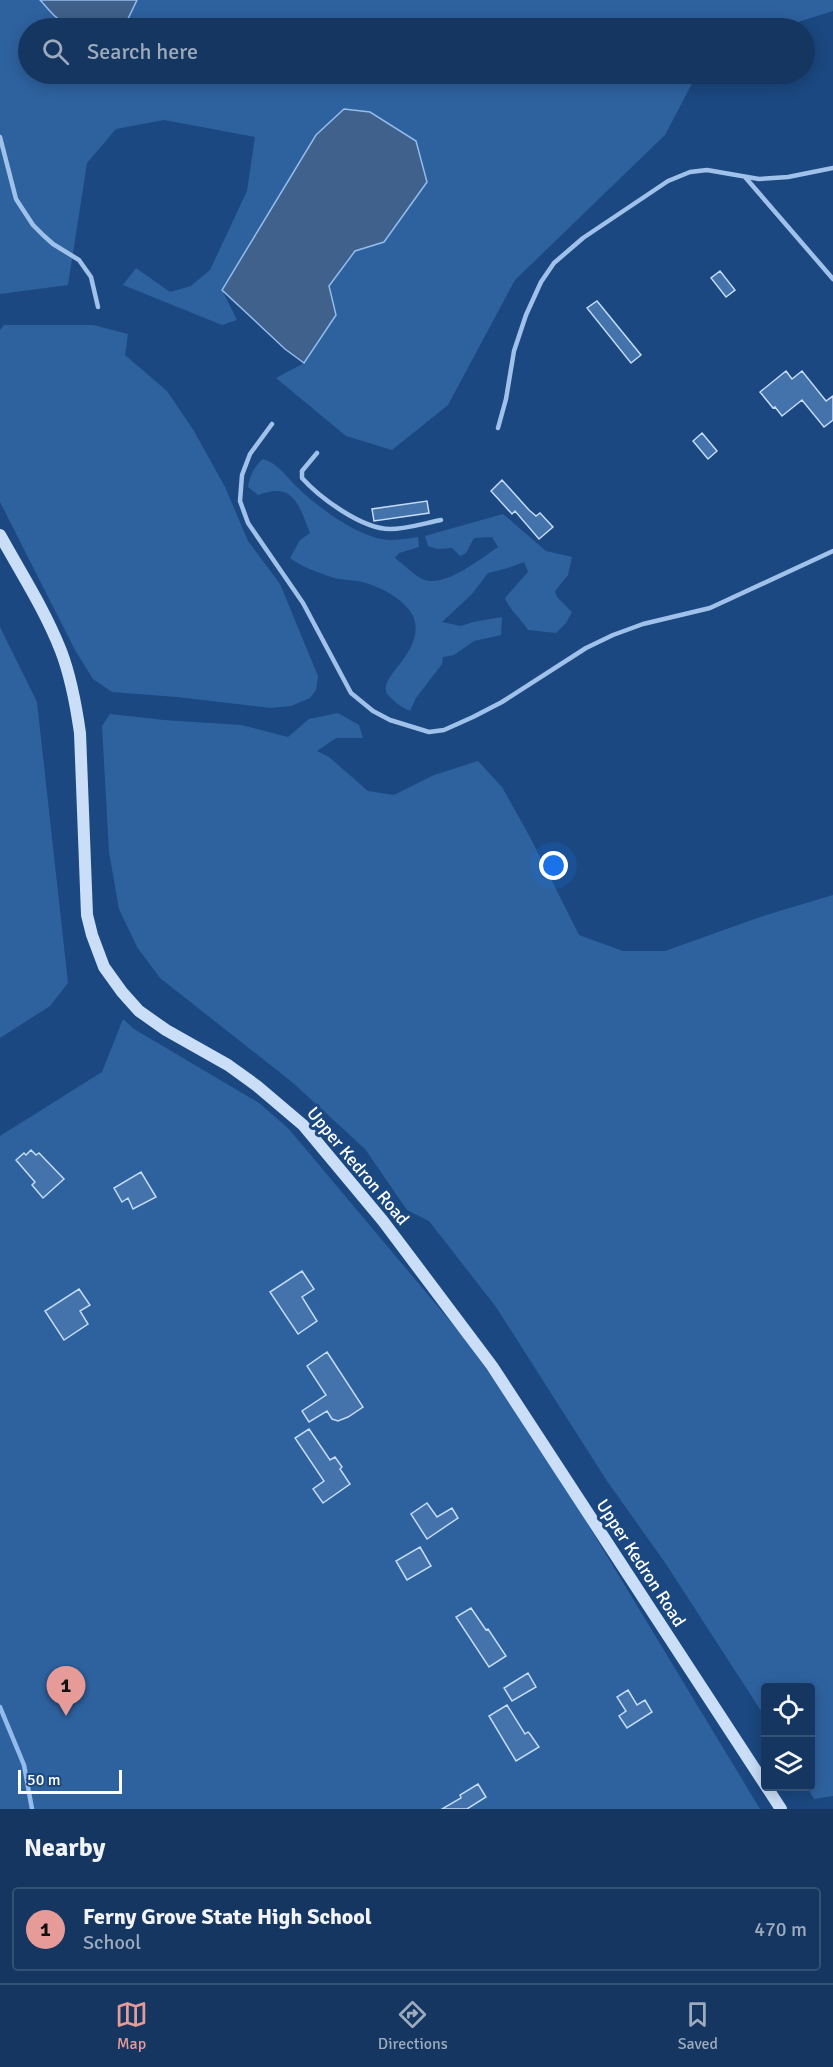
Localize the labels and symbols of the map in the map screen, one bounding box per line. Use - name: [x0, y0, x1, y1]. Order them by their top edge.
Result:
- your location: [539, 851, 568, 880]
- street label: Upper Kedron Road: [302, 1102, 414, 1230]
- street label: Upper Kedron Road: [592, 1495, 690, 1631]
- pin: 1: [46, 1666, 86, 1716]
- scale bar: [18, 1767, 122, 1794]

